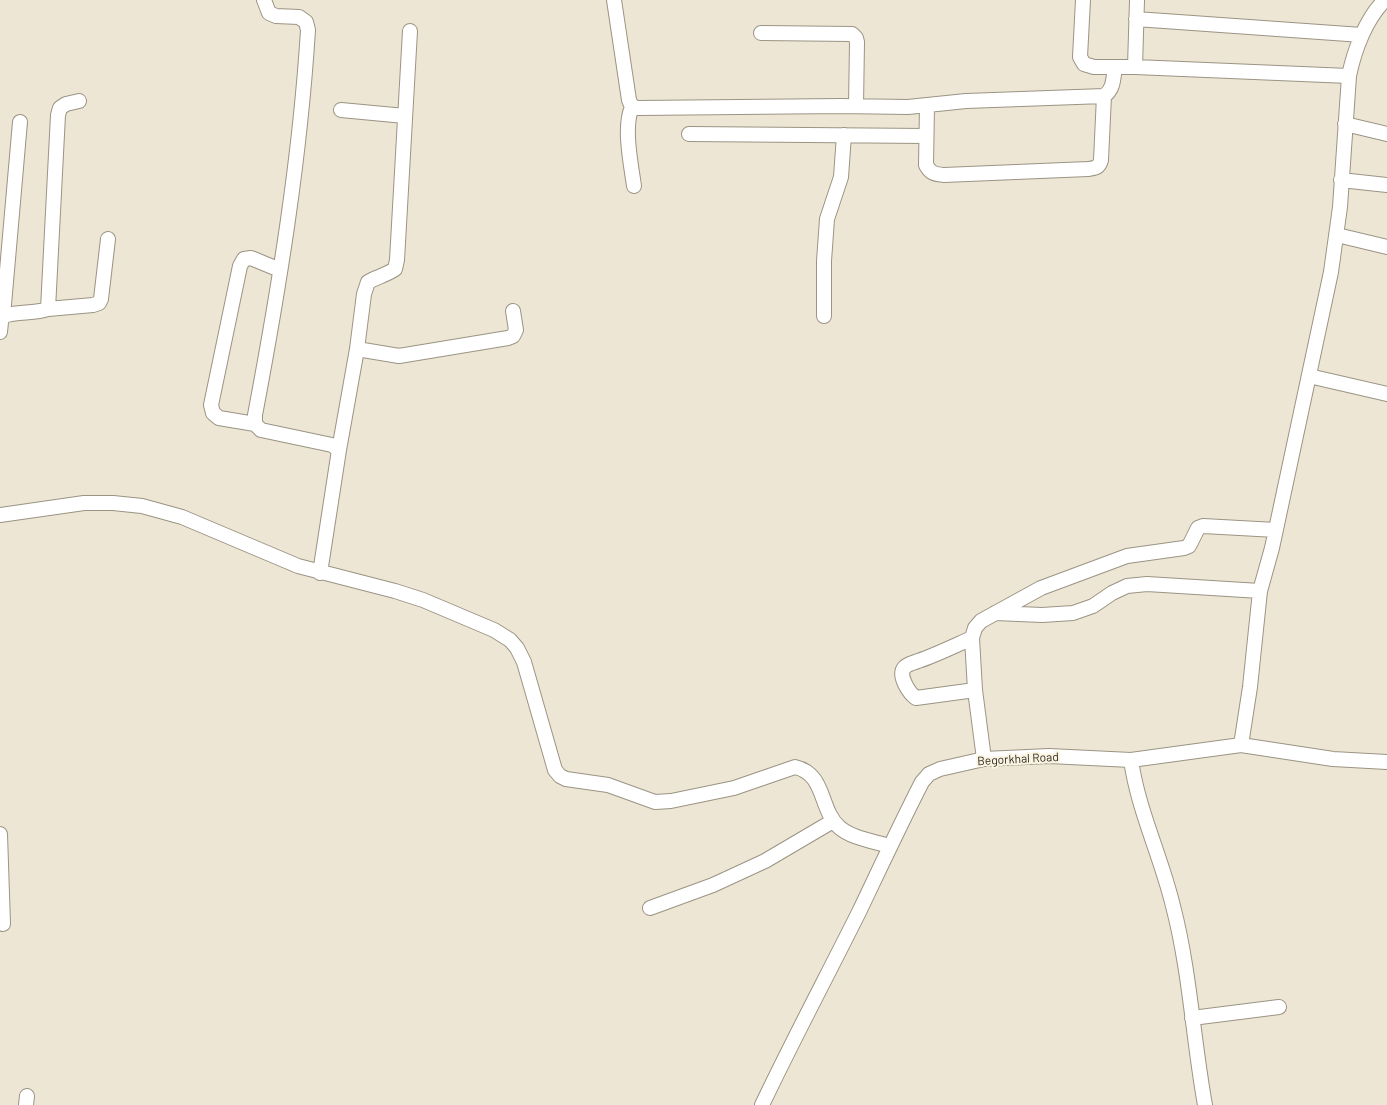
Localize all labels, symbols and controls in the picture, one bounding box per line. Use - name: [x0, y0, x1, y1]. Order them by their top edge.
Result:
- street label: Begorkhal Road: [977, 750, 1059, 768]

